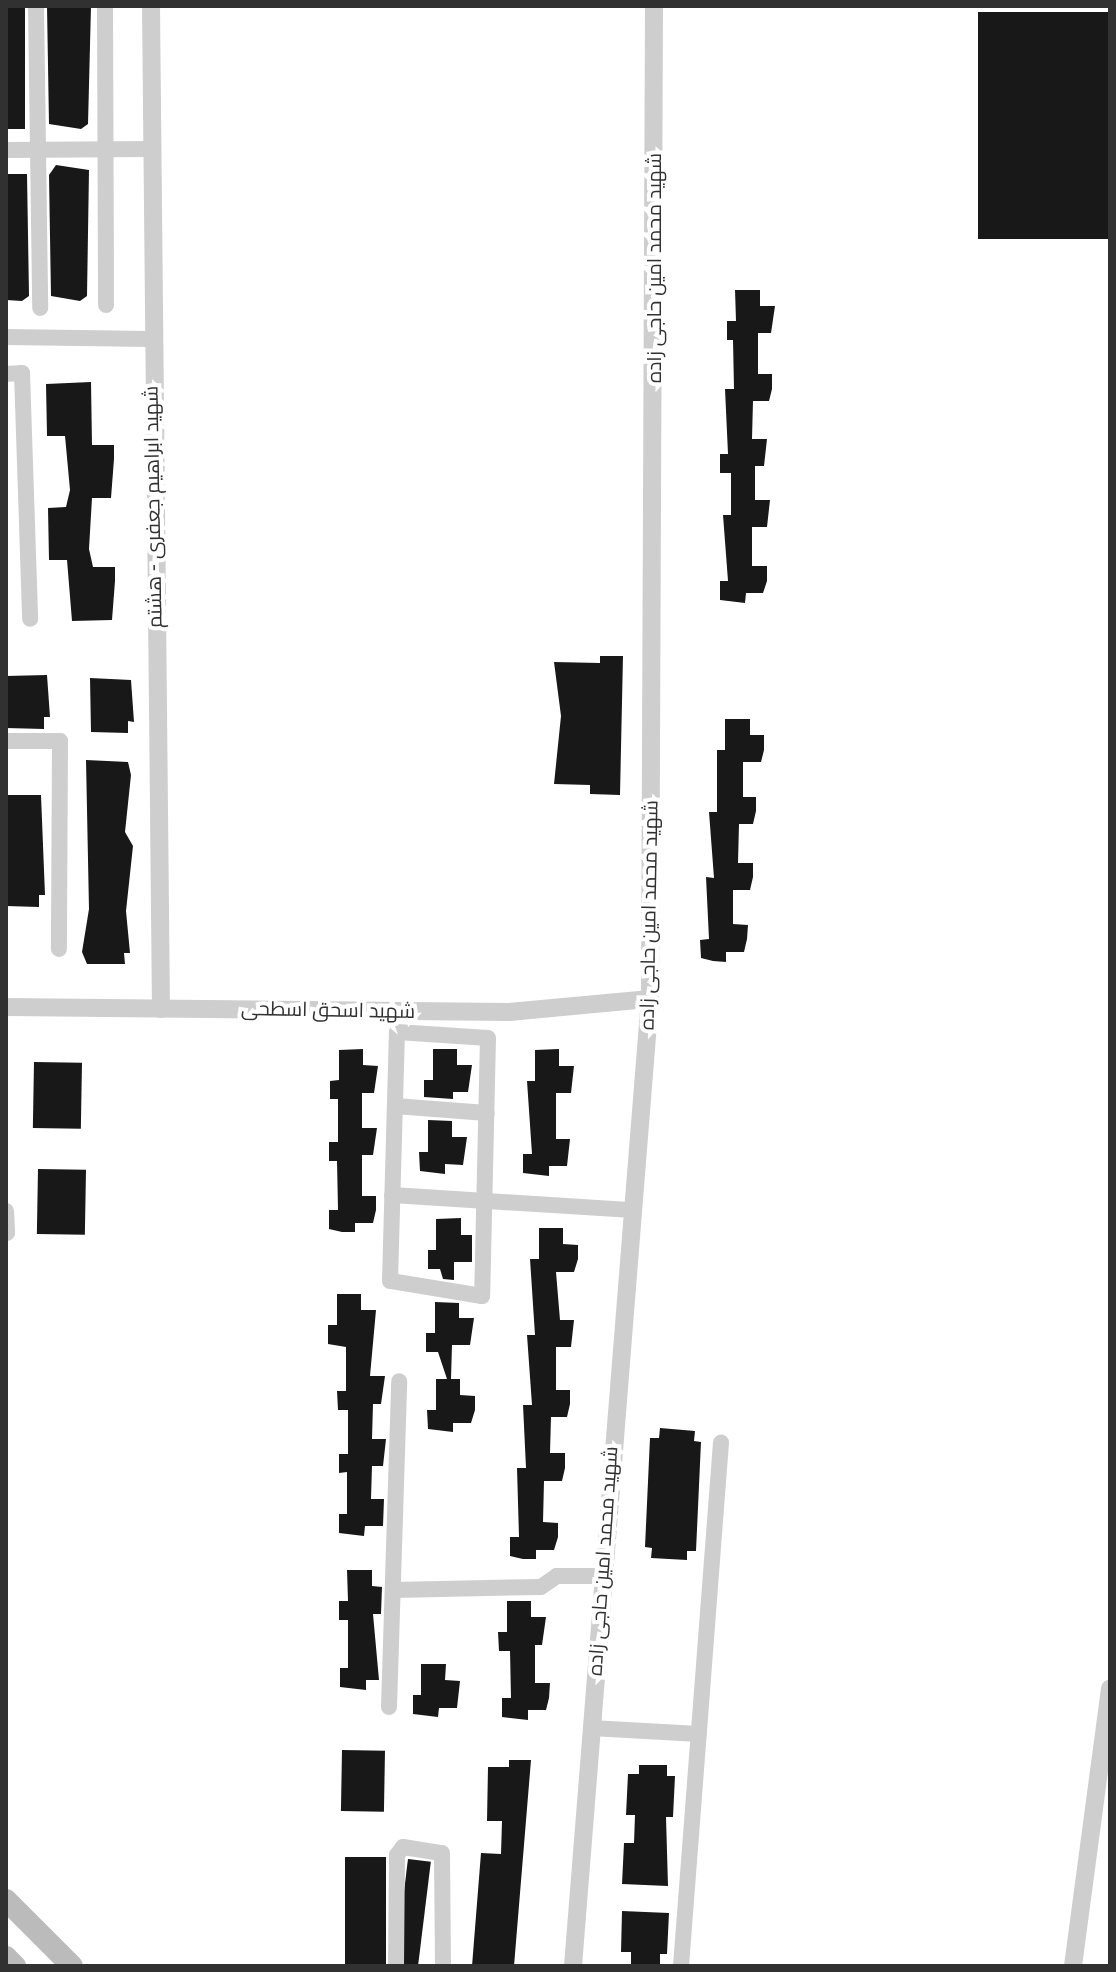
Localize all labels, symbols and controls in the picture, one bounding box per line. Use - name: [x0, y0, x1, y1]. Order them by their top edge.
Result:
- street label: شهید محمد امین حاجی زاده: [642, 153, 666, 383]
- street label: شهید ابراهیم جعفری - هشتم: [139, 386, 167, 628]
- street label: شهید محمد امین حاجی زاده: [635, 800, 663, 1030]
- street label: شهید اسحق اسطحی: [241, 996, 415, 1024]
- street label: شهید محمد امین حاجی زاده: [583, 1445, 623, 1677]

